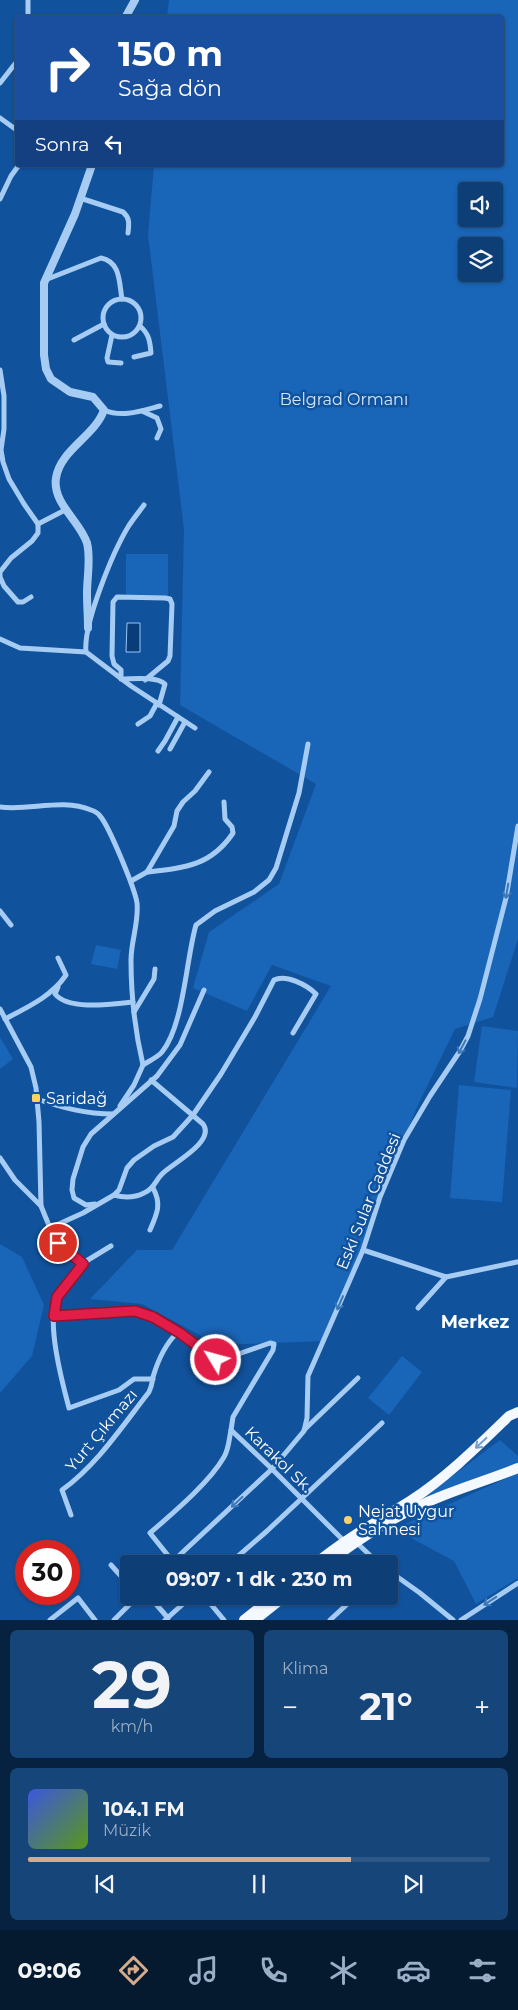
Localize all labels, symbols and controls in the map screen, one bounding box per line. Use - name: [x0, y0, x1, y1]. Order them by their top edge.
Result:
- text: 150 m: [118, 32, 223, 75]
- icon: right: [35, 35, 100, 100]
- text: Sağa dön: [118, 75, 222, 102]
- icon: left: [100, 130, 128, 158]
- text: Sonra: [35, 133, 90, 156]
- map controls: [458, 182, 503, 282]
- button: sound: [458, 182, 503, 227]
- button: layers: [458, 237, 503, 282]
- park label: Belgrad Ormanı: [280, 390, 408, 409]
- one-way arrow: [502, 883, 511, 899]
- one-way arrow: [457, 1039, 467, 1054]
- place label: Saridağ: [46, 1089, 107, 1108]
- marker: Saridağ: [30, 1092, 42, 1104]
- street label: Eski Sular Caddesi: [332, 1130, 405, 1272]
- pin: [37, 1222, 79, 1264]
- icon: arrive: [44, 1229, 72, 1257]
- one-way arrow: [335, 1295, 345, 1310]
- district label: Merkez: [441, 1311, 510, 1333]
- position arrow: [189, 1333, 241, 1385]
- street label: Yurt Çıkmazı: [61, 1385, 141, 1475]
- street label: Karakol Sk.: [241, 1422, 316, 1496]
- one-way arrow: [475, 1437, 487, 1449]
- one-way arrow: [230, 1496, 243, 1508]
- place label: Nejat Uygur Sahnesi: [358, 1502, 454, 1539]
- marker: Nejat Uygur Sahnesi: [342, 1514, 354, 1526]
- speed limit sign: 30: [15, 1540, 80, 1605]
- text: 09:07 · 1 dk · 230 m: [166, 1568, 352, 1591]
- one-way arrow: [483, 1597, 497, 1607]
- text: 29: [92, 1645, 172, 1724]
- text: Klima: [282, 1659, 328, 1678]
- text: 21°: [359, 1683, 413, 1730]
- text: −: [282, 1690, 298, 1724]
- text: +: [474, 1690, 490, 1724]
- text: km/h: [111, 1717, 153, 1736]
- text: 104.1 FM: [103, 1798, 185, 1821]
- text: Müzik: [103, 1821, 151, 1840]
- icon: previous: [91, 1870, 119, 1898]
- icon: pause: [245, 1870, 273, 1898]
- icon: next: [399, 1870, 427, 1898]
- icon: directions: [116, 1953, 151, 1988]
- icon: music: [186, 1953, 221, 1988]
- icon: phone: [256, 1953, 291, 1988]
- icon: climate: [326, 1953, 361, 1988]
- icon: car: [396, 1953, 431, 1988]
- icon: filters: [465, 1953, 500, 1988]
- text: 09:06: [17, 1957, 81, 1984]

